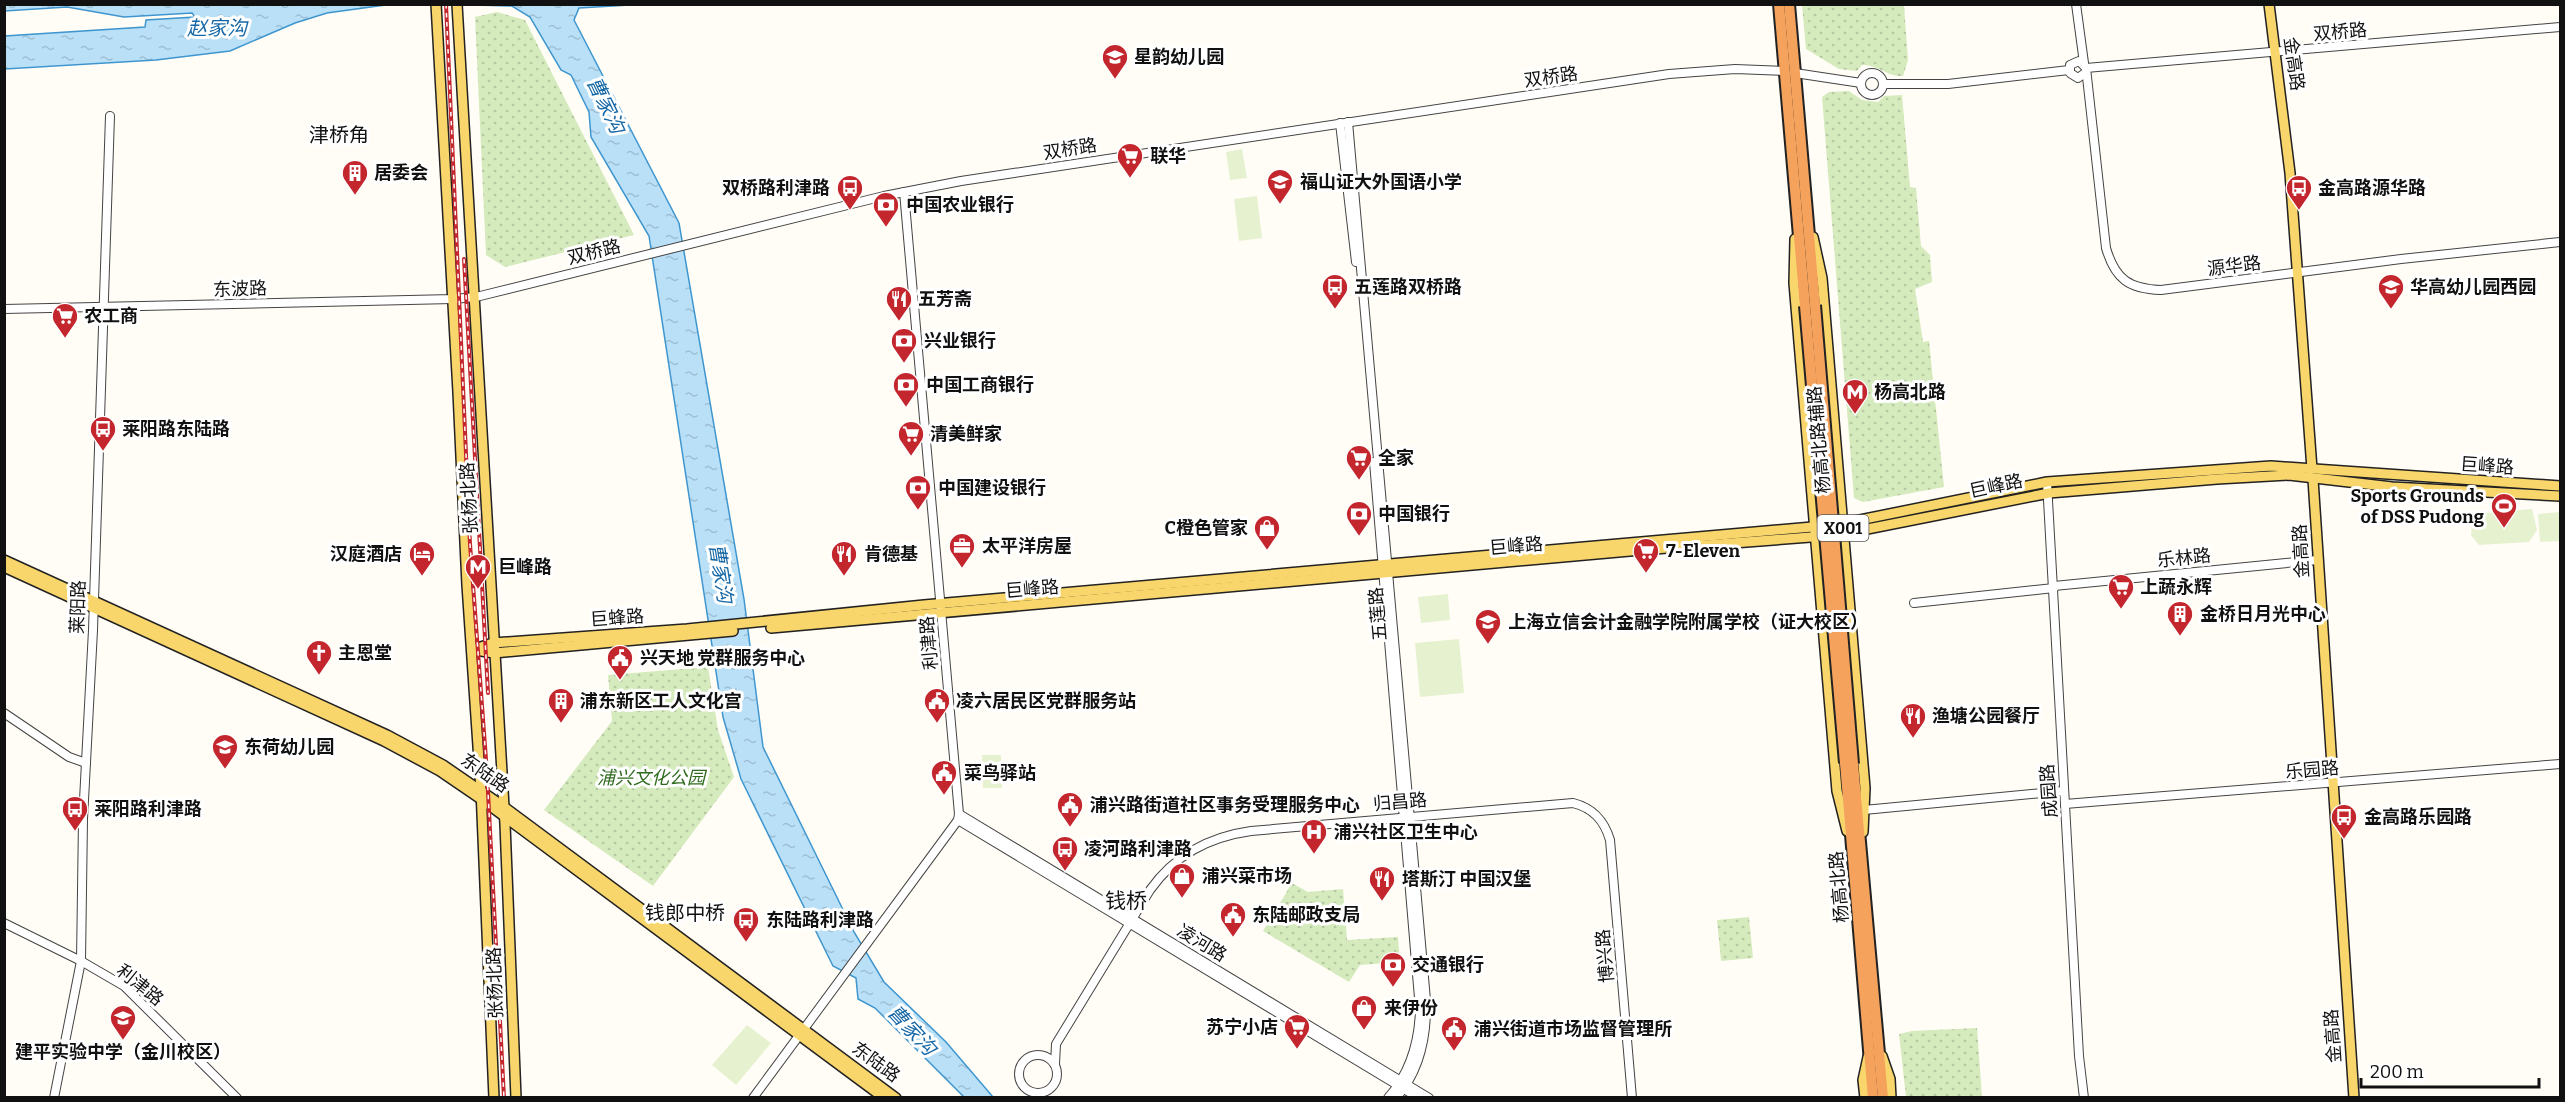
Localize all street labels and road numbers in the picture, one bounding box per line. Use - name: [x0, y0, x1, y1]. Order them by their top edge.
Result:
- street label: 双桥路: [2312, 19, 2368, 45]
- street label: 金高路: [2279, 36, 2309, 92]
- street label: 双桥路: [1523, 62, 1579, 92]
- street label: 双桥路: [1042, 134, 1098, 164]
- street label: 双桥路: [565, 235, 623, 269]
- street label: 源华路: [2206, 252, 2262, 280]
- street label: 东波路: [213, 277, 267, 301]
- street label: 杨高北路辅路: [1803, 385, 1835, 495]
- street label: 巨峰路: [2459, 453, 2515, 479]
- street label: 张杨北路: [456, 461, 482, 535]
- street label: 巨峰路: [1967, 470, 2025, 502]
- road number: X001: [1818, 515, 1868, 541]
- street label: 金高路: [2289, 523, 2313, 579]
- street label: 巨峰路: [1488, 533, 1544, 559]
- street label: 乐林路: [2156, 544, 2212, 572]
- street label: 巨峰路: [1004, 576, 1060, 602]
- street label: 莱阳路: [66, 580, 90, 634]
- street label: 五莲路: [1365, 586, 1391, 642]
- street label: 巨蜂路: [589, 605, 645, 631]
- street label: 利津路: [916, 615, 942, 671]
- street label: 东陆路: [457, 749, 513, 797]
- street label: 乐园路: [2284, 757, 2340, 783]
- street label: 成园路: [2036, 763, 2062, 819]
- street label: 归昌路: [1372, 789, 1428, 815]
- street label: 杨高北路: [1825, 850, 1853, 924]
- street label: 凌河路: [1173, 920, 1231, 966]
- street label: 博兴路: [1592, 928, 1618, 984]
- street label: 张杨北路: [483, 947, 507, 1019]
- street label: 利津路: [112, 959, 168, 1011]
- street label: 金高路: [2320, 1008, 2346, 1064]
- street label: 东陆路: [848, 1037, 904, 1087]

